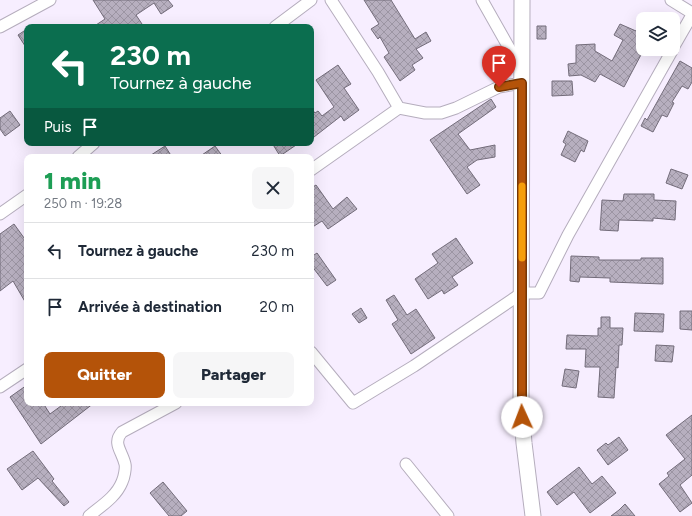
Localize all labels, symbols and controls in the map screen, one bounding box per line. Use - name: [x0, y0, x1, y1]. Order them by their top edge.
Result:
- map controls: [636, 12, 680, 56]
- button: layers: [636, 12, 680, 56]
- text: 230 m: [110, 38, 191, 72]
- icon: left: [44, 40, 96, 92]
- pin: [482, 46, 516, 87]
- icon: arrive: [488, 52, 510, 74]
- text: Tournez à gauche: [110, 72, 252, 94]
- icon: arrive: [79, 116, 101, 138]
- text: Puis: [44, 118, 71, 136]
- text: 1 min: [44, 166, 101, 195]
- button: close: [252, 167, 294, 209]
- text: 250 m · 19:28: [44, 196, 122, 211]
- icon: left: [44, 240, 66, 262]
- text: Tournez à gauche: [78, 242, 198, 260]
- text: 230 m: [251, 242, 294, 260]
- icon: arrive: [44, 296, 66, 318]
- text: Arrivée à destination: [78, 298, 222, 316]
- text: 20 m: [260, 298, 294, 316]
- button: Quitter: [44, 352, 165, 398]
- button: Partager: [173, 352, 294, 398]
- position arrow: [501, 396, 543, 438]

